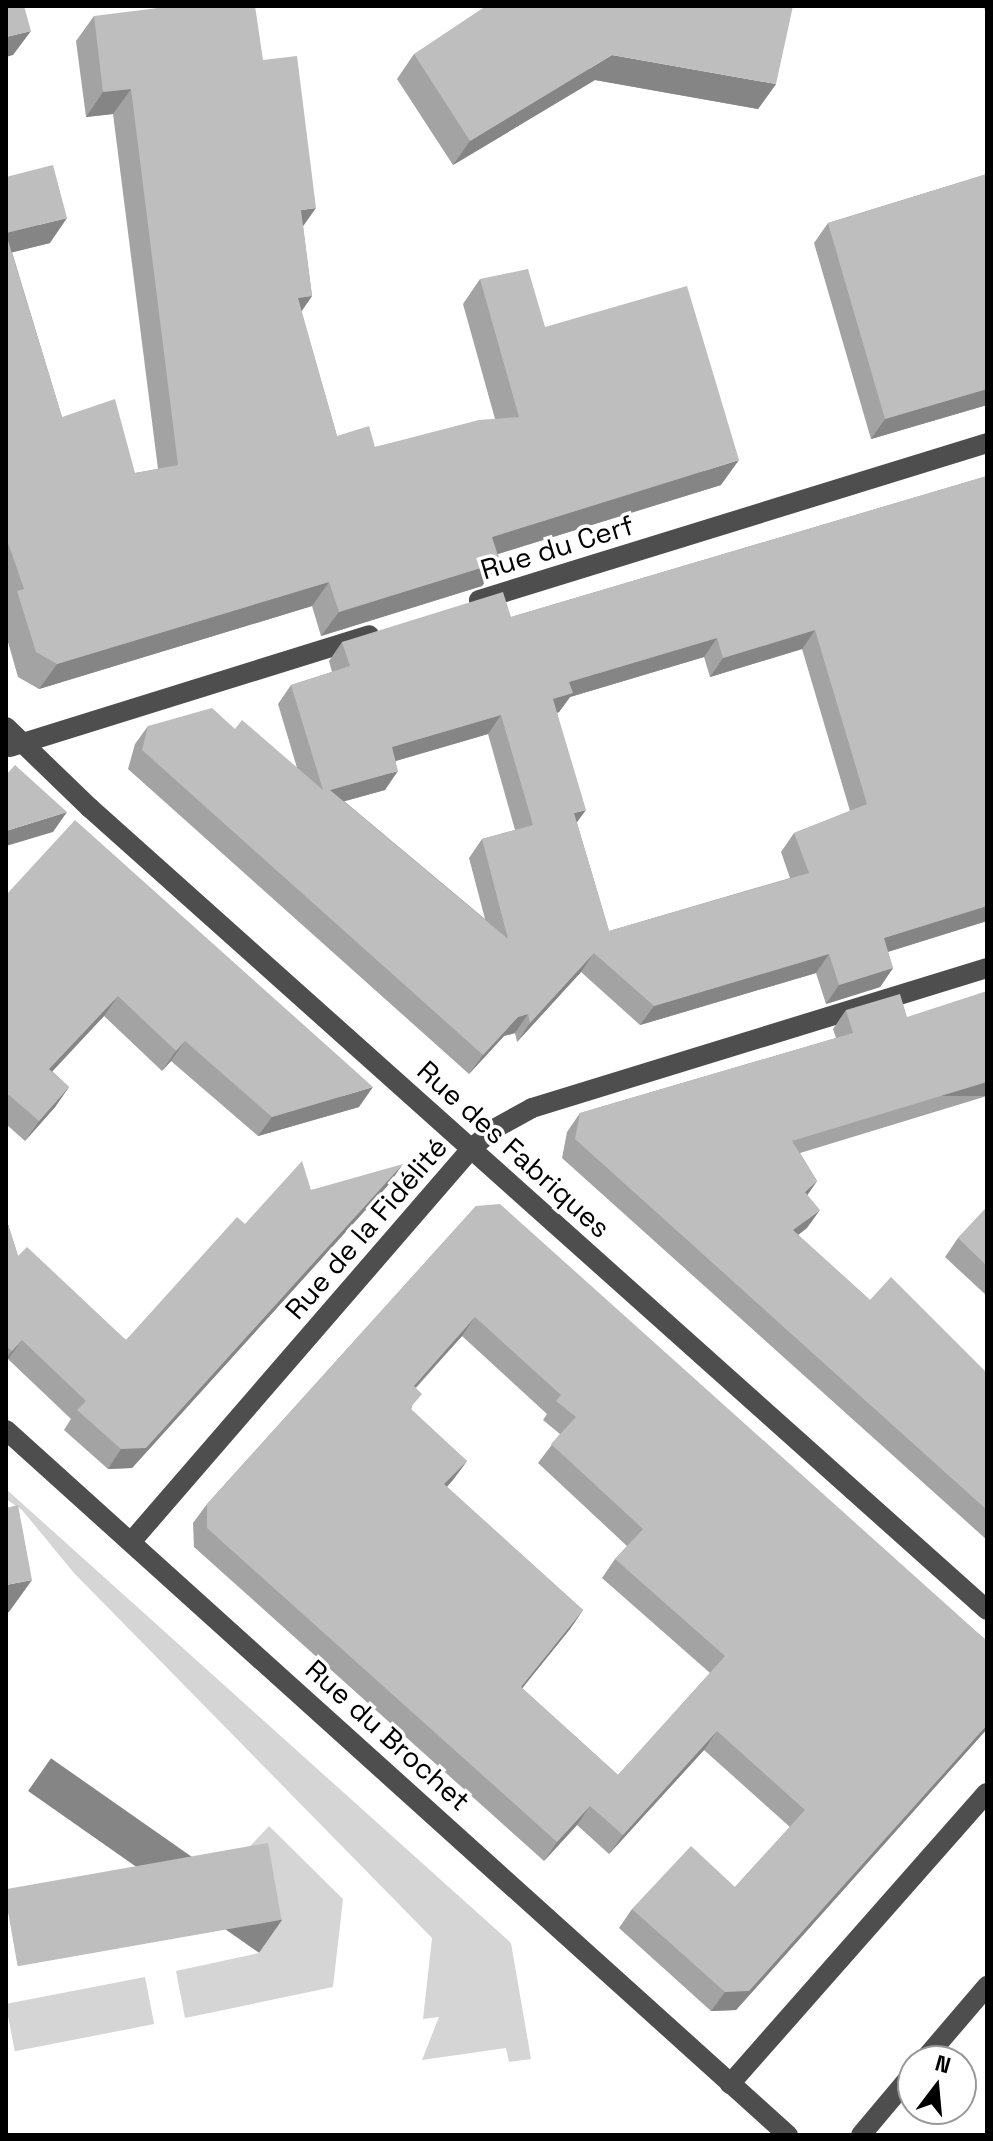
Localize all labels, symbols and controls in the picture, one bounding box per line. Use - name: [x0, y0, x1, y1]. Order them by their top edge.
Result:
- street label: Rue du Cerf: [476, 508, 638, 586]
- street label: Rue des Fabriques: [411, 1054, 617, 1244]
- street label: Rue de la Fidélité: [278, 1130, 454, 1326]
- street label: Rue du Brochet: [299, 1652, 477, 1818]
- north arrow: [897, 2045, 977, 2125]
- text: N: [932, 2048, 954, 2079]

